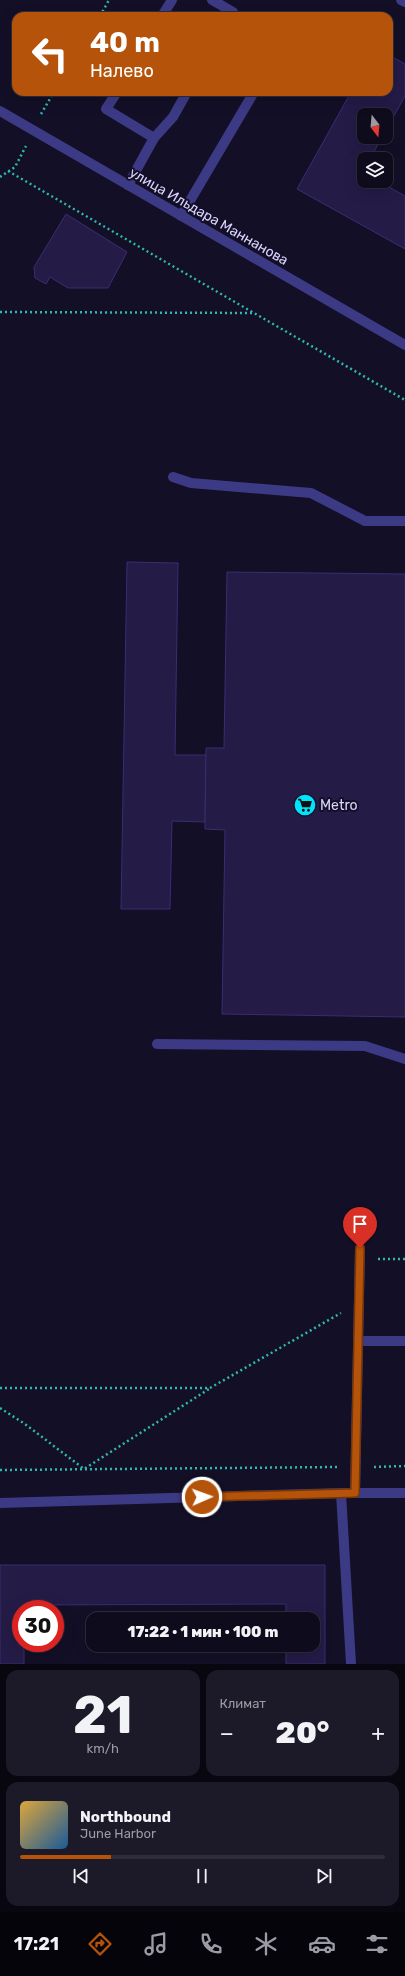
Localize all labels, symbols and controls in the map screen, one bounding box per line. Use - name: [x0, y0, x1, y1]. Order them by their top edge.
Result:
- text: 40 m: [90, 26, 160, 59]
- icon: left: [24, 28, 76, 80]
- text: Налево: [90, 60, 154, 82]
- north arrow: [357, 108, 393, 144]
- map controls: [357, 108, 393, 188]
- button: layers: [357, 152, 393, 188]
- street label: улица Ильдара Маннанова: [126, 164, 291, 269]
- supermarket icon: Metro: [292, 792, 318, 818]
- place label: Metro: [320, 797, 358, 814]
- pin: [343, 1207, 377, 1248]
- icon: arrive: [349, 1213, 371, 1235]
- position arrow: [181, 1476, 223, 1518]
- speed limit sign: 30: [12, 1600, 64, 1652]
- text: 17:22 · 1 мин · 100 m: [127, 1623, 279, 1641]
- text: 21: [73, 1684, 133, 1746]
- text: Климат: [220, 1696, 266, 1711]
- text: 20°: [276, 1715, 329, 1751]
- text: −: [220, 1720, 234, 1747]
- text: +: [371, 1720, 385, 1747]
- text: km/h: [87, 1741, 119, 1756]
- text: Northbound: [80, 1808, 171, 1826]
- text: June Harbor: [80, 1826, 156, 1841]
- icon: previous: [70, 1865, 92, 1887]
- icon: pause: [191, 1865, 213, 1887]
- icon: next: [313, 1865, 335, 1887]
- icon: directions: [86, 1930, 114, 1958]
- icon: music: [142, 1930, 170, 1958]
- icon: phone: [197, 1930, 225, 1958]
- icon: climate: [252, 1930, 280, 1958]
- icon: car: [308, 1930, 336, 1958]
- icon: filters: [363, 1930, 391, 1958]
- text: 17:21: [14, 1933, 59, 1955]

